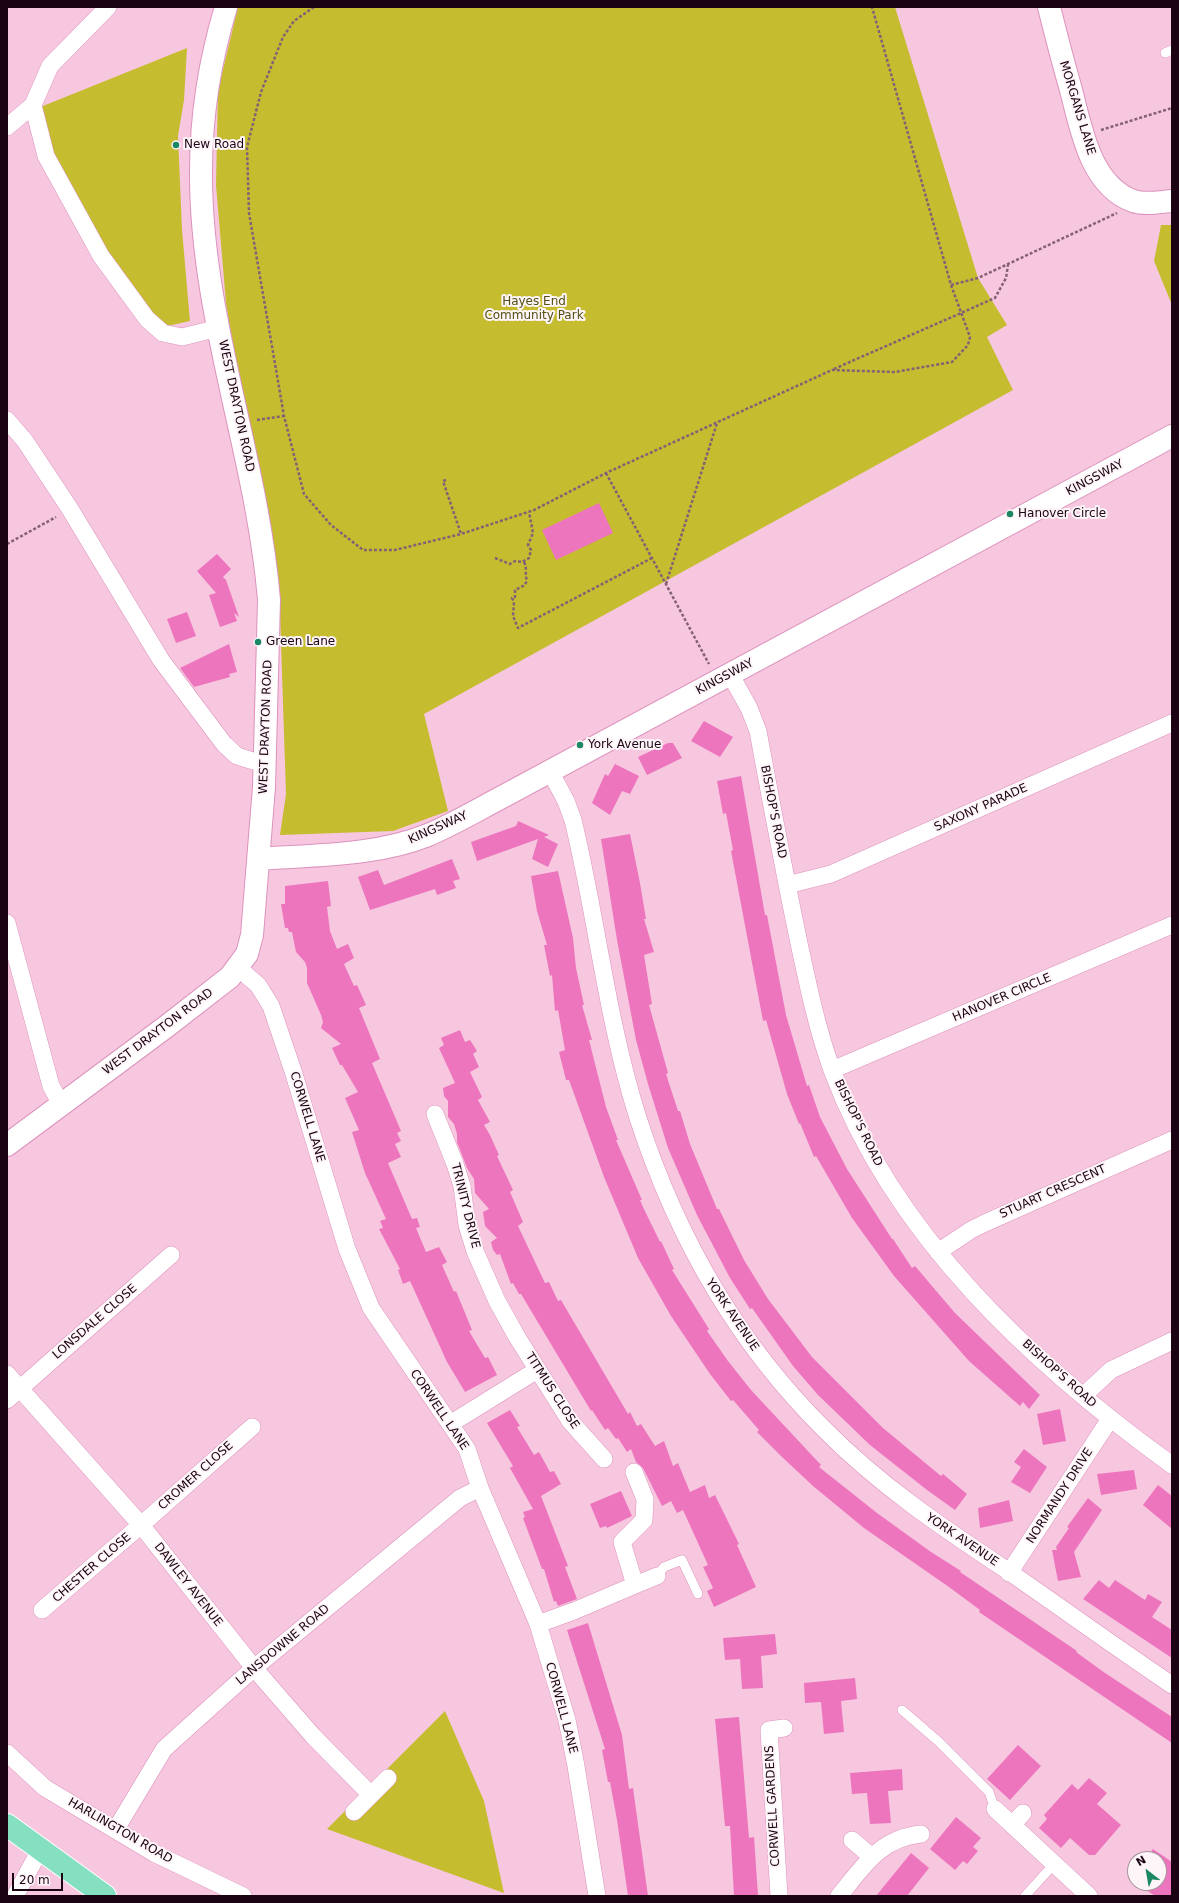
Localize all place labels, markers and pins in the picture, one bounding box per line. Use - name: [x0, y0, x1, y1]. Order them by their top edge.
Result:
- place label: New Road: [184, 138, 244, 152]
- marker: New Road: [171, 140, 181, 150]
- place label: Hanover Circle: [1018, 507, 1106, 521]
- marker: Hanover Circle: [1005, 509, 1015, 519]
- place label: Green Lane: [266, 635, 335, 649]
- marker: Green Lane: [253, 637, 263, 647]
- place label: York Avenue: [588, 738, 661, 752]
- marker: York Avenue: [575, 740, 585, 750]

